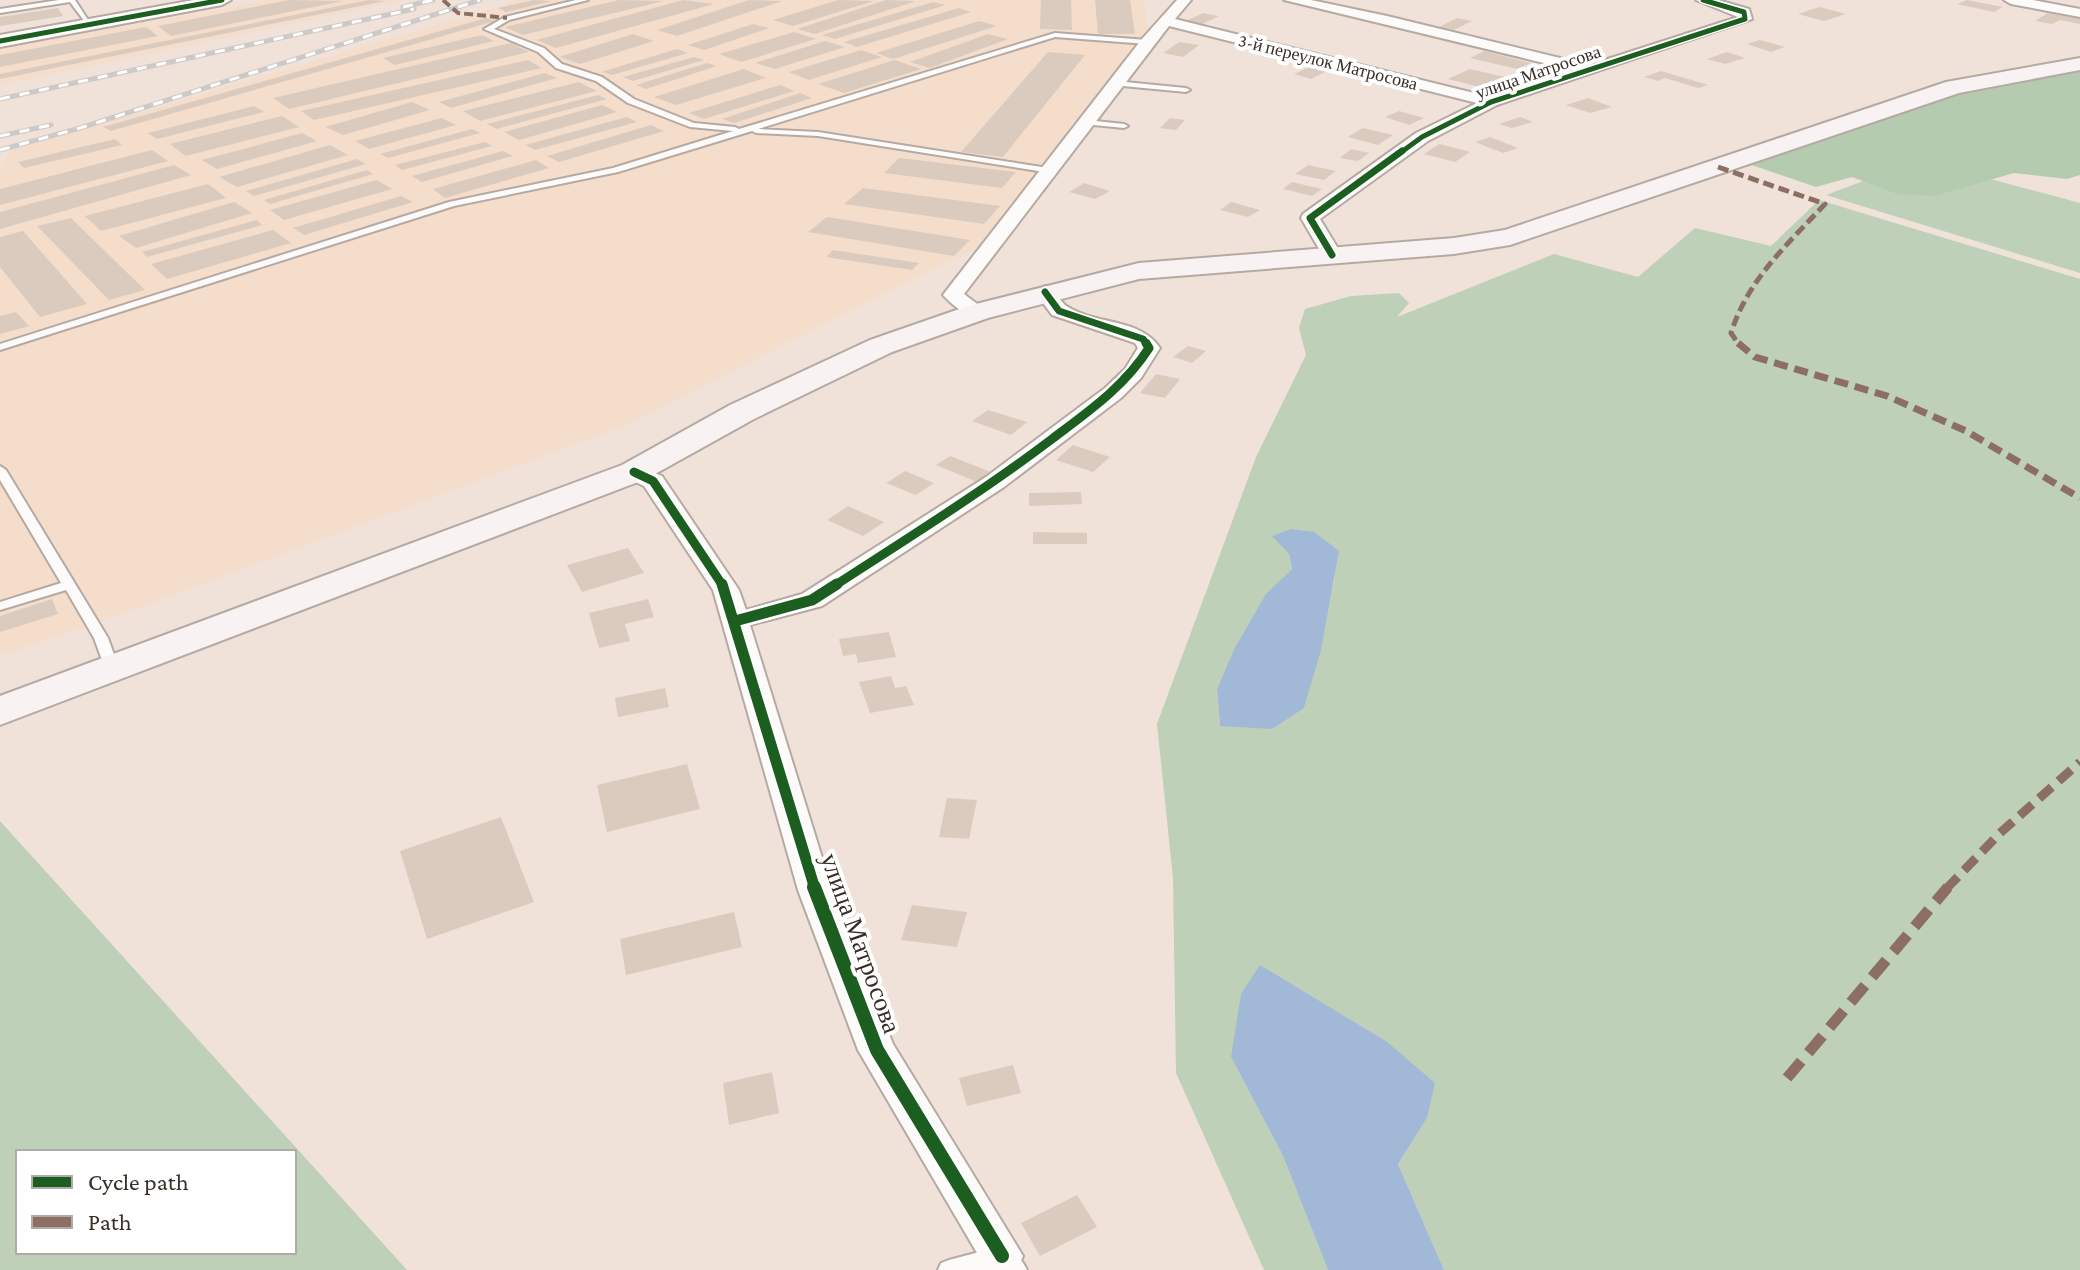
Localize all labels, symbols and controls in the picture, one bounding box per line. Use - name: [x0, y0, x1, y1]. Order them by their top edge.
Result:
- street label: 3-й переулок Матросова: [1236, 30, 1420, 94]
- street label: улица Матросова: [1473, 41, 1603, 103]
- street label: улица Матросова: [815, 849, 907, 1038]
- legend: [16, 1150, 296, 1254]
- text: Cycle path: [88, 1168, 189, 1195]
- text: Path: [88, 1208, 132, 1235]

